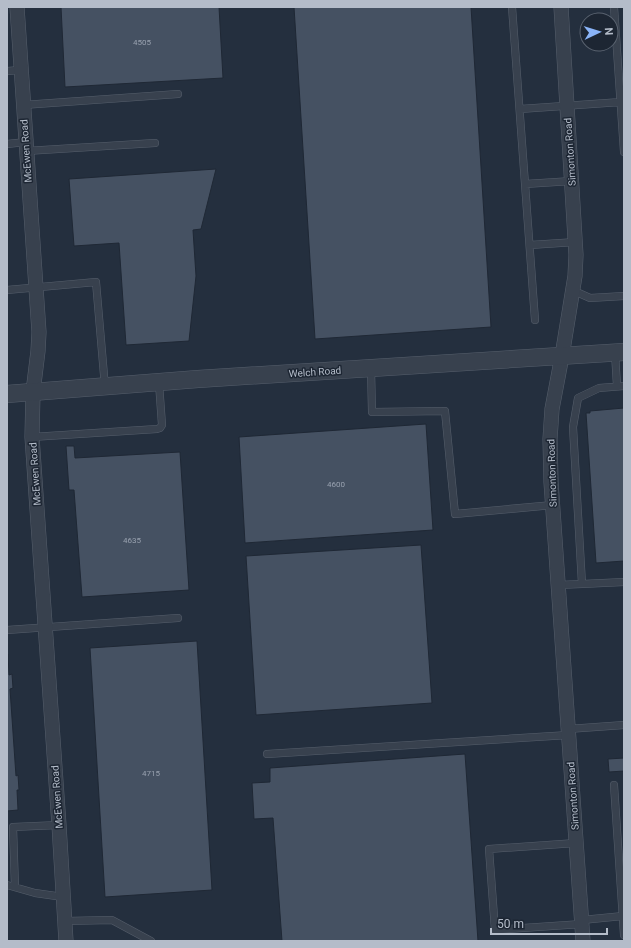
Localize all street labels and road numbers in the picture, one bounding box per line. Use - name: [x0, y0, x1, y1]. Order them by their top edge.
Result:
- street label: Simonton Road: [562, 118, 578, 186]
- street label: McEwen Road: [18, 119, 34, 183]
- street label: Welch Road: [288, 365, 342, 379]
- street label: Simonton Road: [545, 439, 559, 507]
- street label: McEwen Road: [27, 442, 43, 506]
- street label: Simonton Road: [565, 762, 581, 830]
- street label: McEwen Road: [49, 765, 65, 829]

